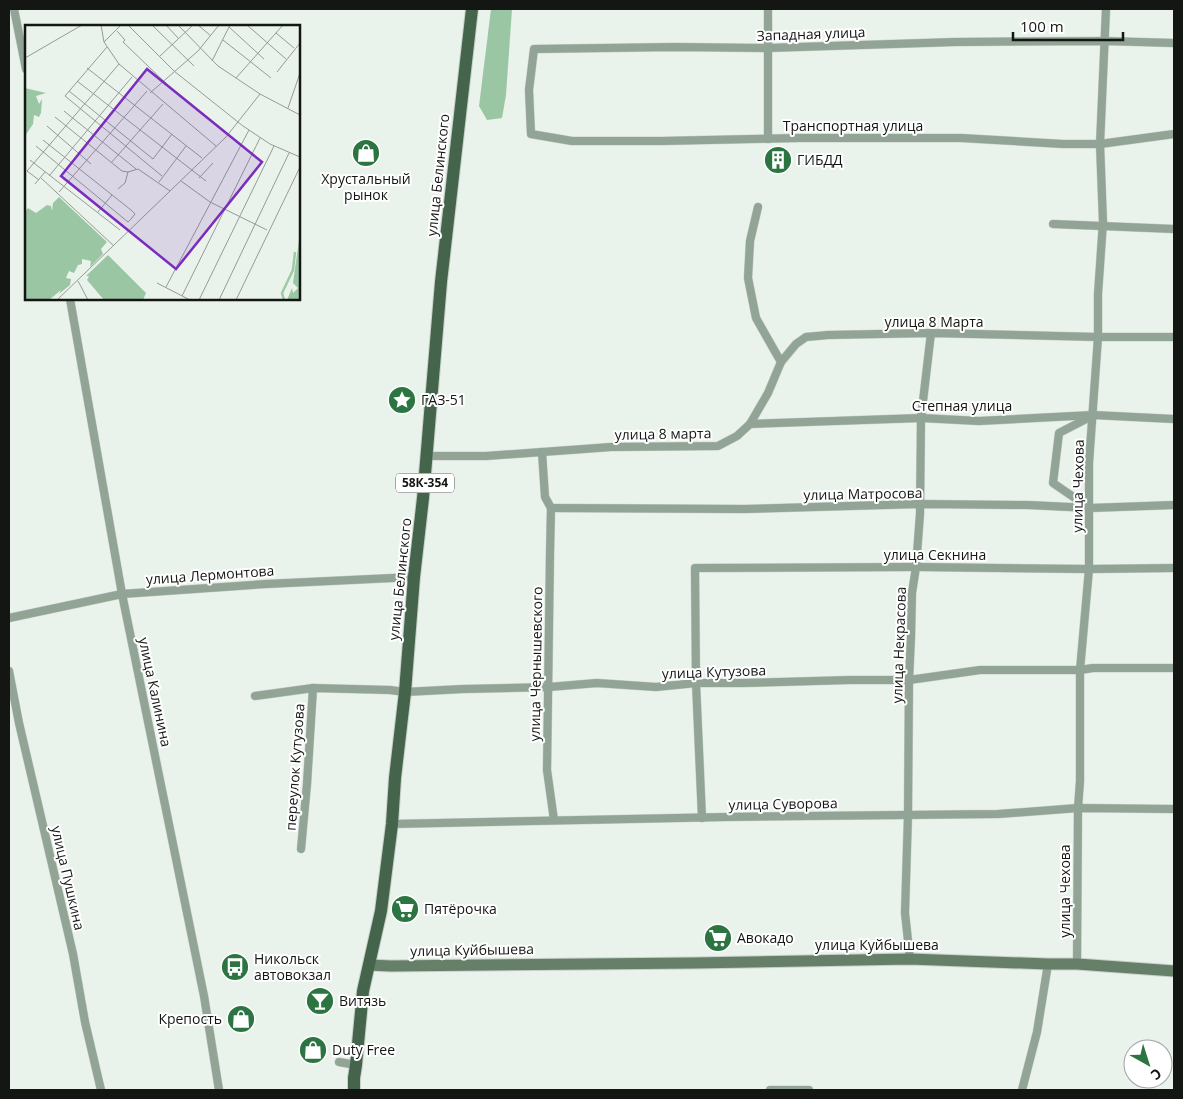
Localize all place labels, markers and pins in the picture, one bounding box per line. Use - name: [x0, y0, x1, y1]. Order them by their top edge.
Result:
- shop icon: Хрустальный рынок: [351, 138, 381, 168]
- building icon: ГИБДД: [763, 145, 793, 175]
- place label: ГИБДД: [797, 150, 843, 169]
- place label: Хрустальный рынок: [321, 169, 411, 204]
- place icon: ГАЗ-51: [387, 385, 417, 415]
- place label: ГАЗ-51: [421, 390, 466, 409]
- supermarket icon: Пятёрочка: [390, 894, 420, 924]
- place label: Пятёрочка: [424, 899, 497, 918]
- supermarket icon: Авокадо: [703, 923, 733, 953]
- place label: Авокадо: [737, 928, 794, 947]
- place label: Никольск автовокзал: [254, 949, 331, 984]
- bus stop icon: Никольск автовокзал: [220, 952, 250, 982]
- bar icon: Витязь: [305, 986, 335, 1016]
- place label: Витязь: [339, 991, 386, 1010]
- shop icon: Крепость: [226, 1004, 256, 1034]
- place label: Крепость: [158, 1009, 222, 1028]
- shop icon: Duty Free: [298, 1035, 328, 1065]
- place label: Duty Free: [332, 1040, 395, 1059]

